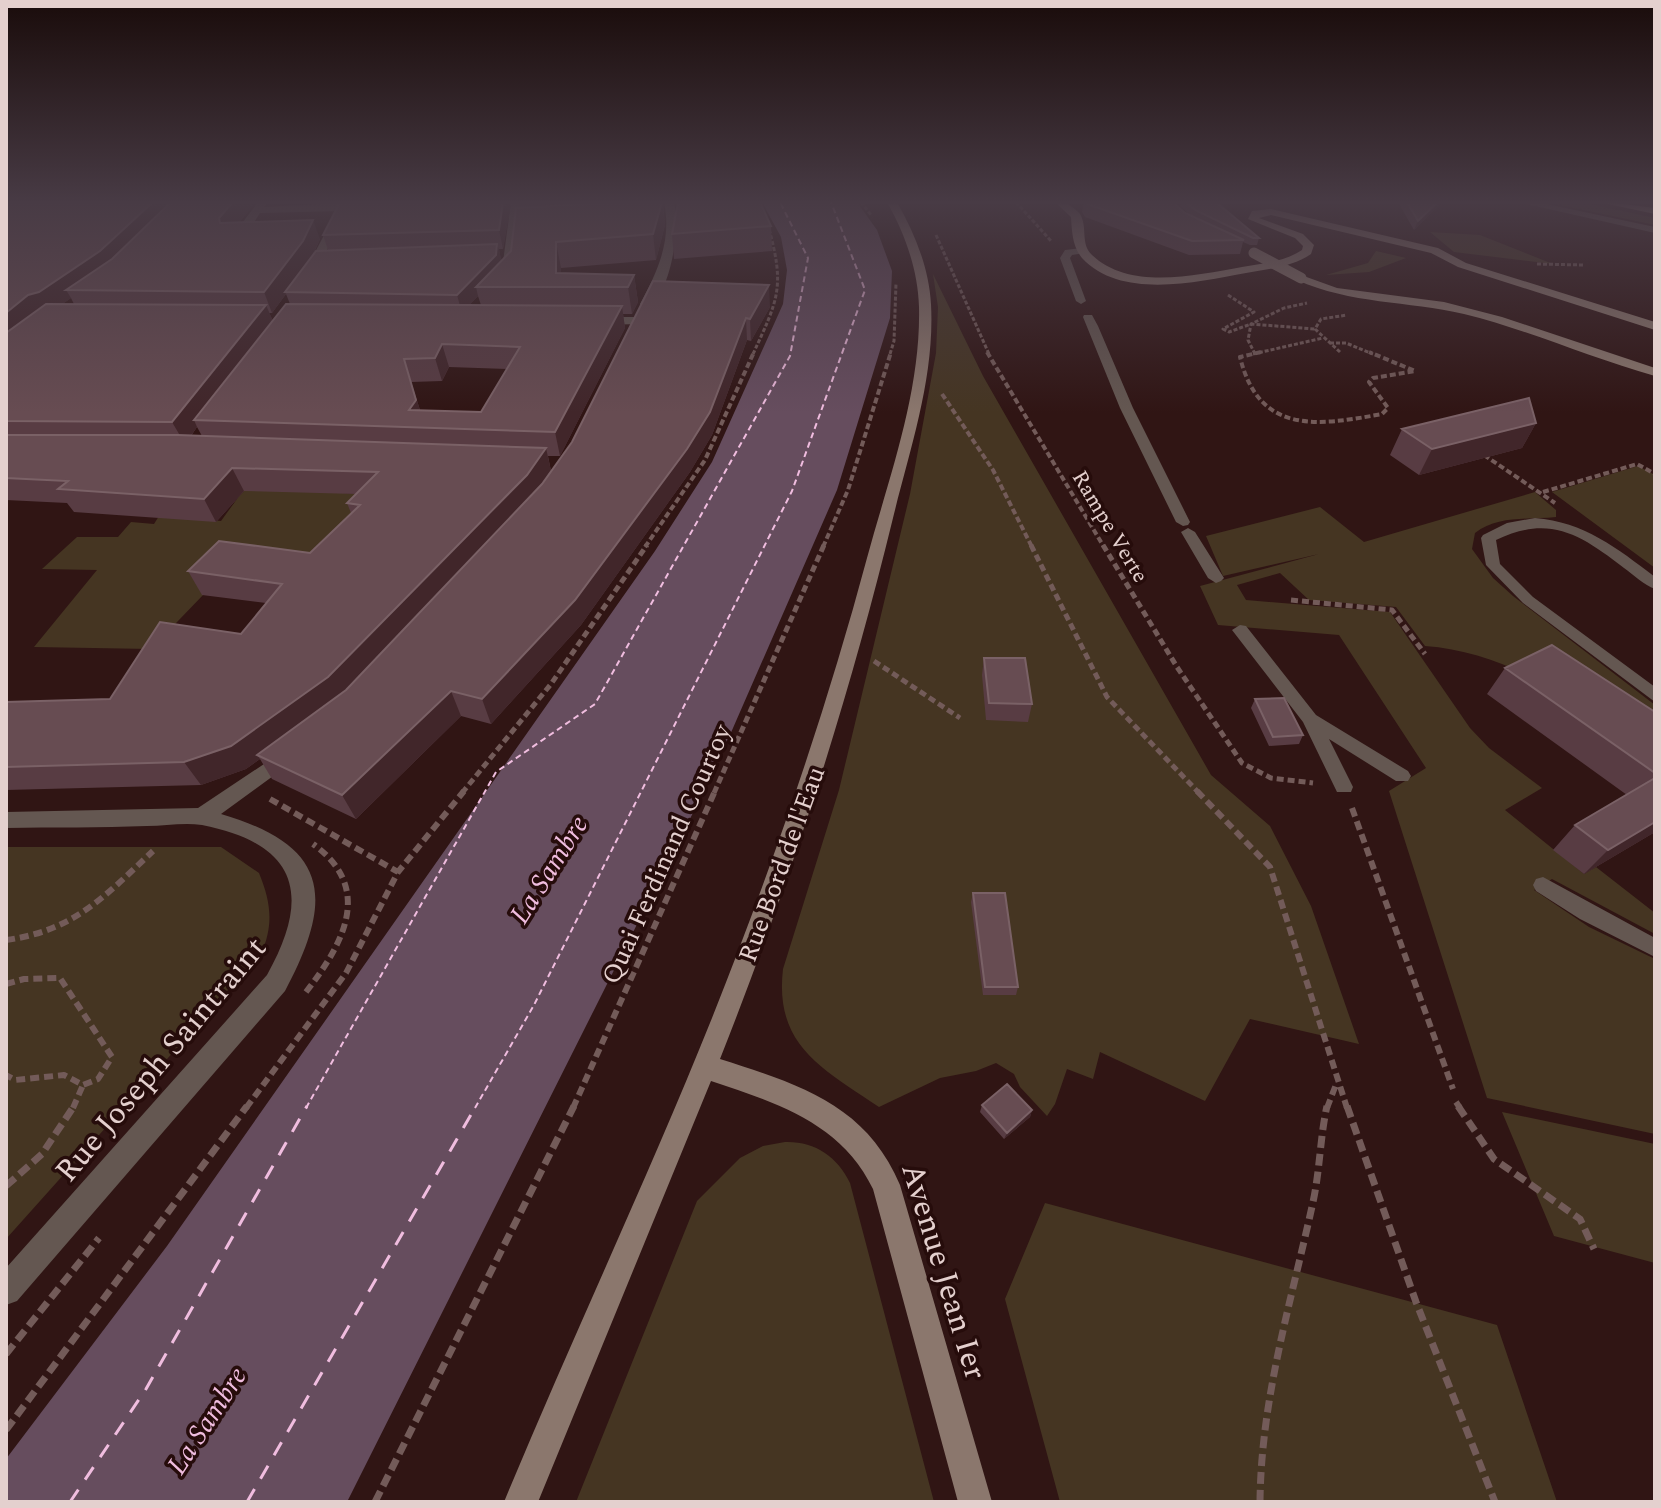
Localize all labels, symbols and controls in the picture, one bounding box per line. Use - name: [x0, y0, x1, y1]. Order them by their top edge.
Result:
- street label: Rampe Verte: [1063, 464, 1156, 589]
- street label: Quai Ferdinand Courtoy: [591, 716, 743, 991]
- street label: Rue Bord de l'Eau: [728, 761, 836, 968]
- water label: La Sambre: [499, 807, 600, 933]
- street label: Rue Joseph Saintraint: [43, 926, 279, 1194]
- street label: Avenue Jean Ier: [887, 1157, 1000, 1386]
- water label: La Sambre: [156, 1358, 258, 1484]

